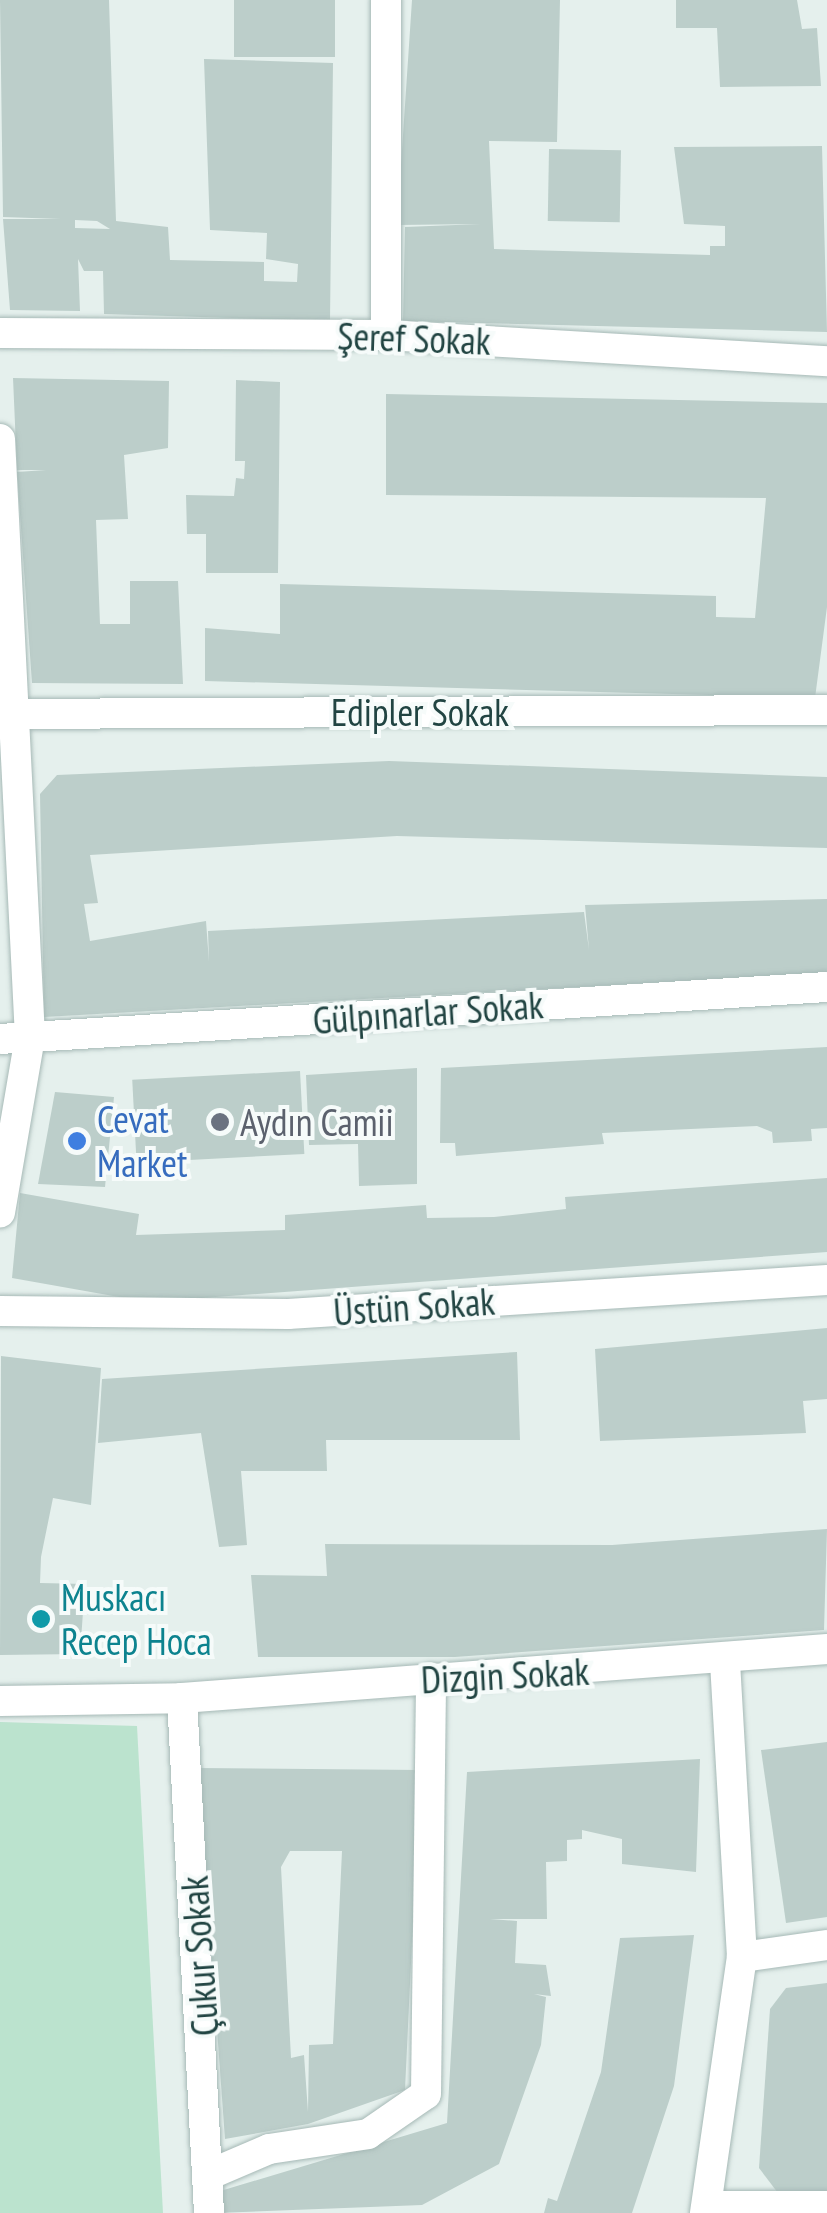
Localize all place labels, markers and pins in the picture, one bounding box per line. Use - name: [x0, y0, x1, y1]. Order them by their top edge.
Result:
- place label: Cevat Market: [97, 1096, 187, 1186]
- place label: Aydın Camii: [240, 1099, 394, 1145]
- marker: Aydın Camii: [209, 1111, 231, 1133]
- marker: Cevat Market: [66, 1130, 88, 1152]
- place label: Muskacı Recep Hoca: [61, 1574, 212, 1664]
- marker: Muskacı Recep Hoca: [30, 1608, 52, 1630]

